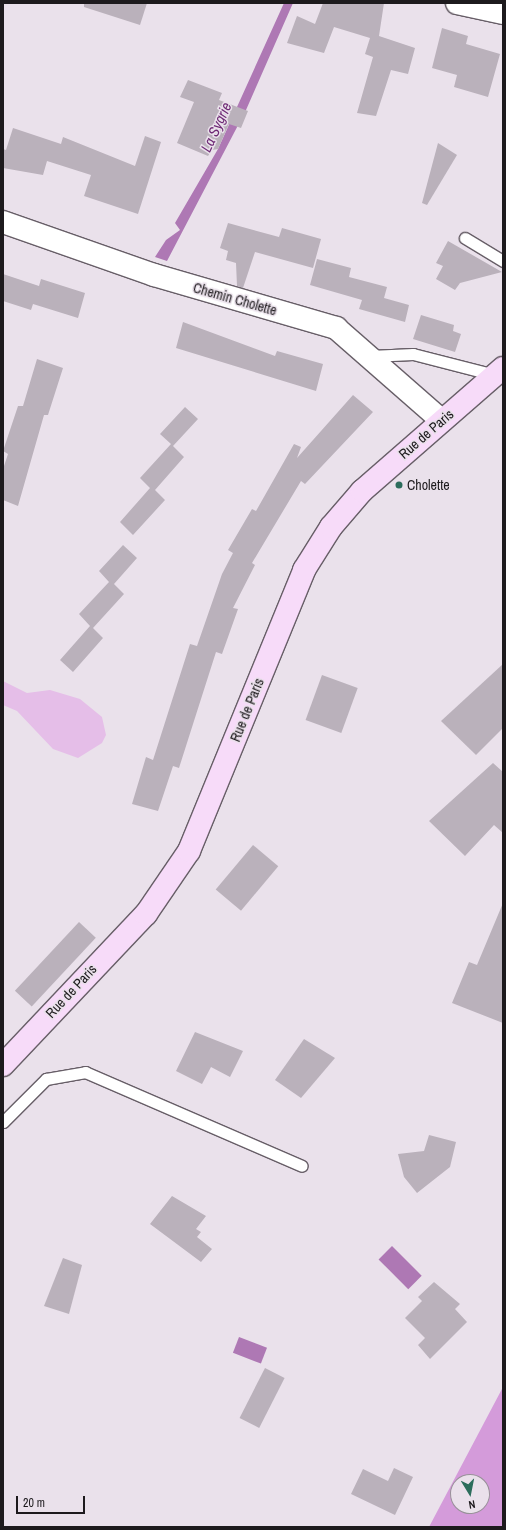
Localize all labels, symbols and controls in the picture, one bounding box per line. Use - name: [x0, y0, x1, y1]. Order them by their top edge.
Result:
- water label: La Sygrie: [197, 99, 235, 155]
- street label: Chemin Cholette: [191, 279, 279, 319]
- street label: Rue de Paris: [395, 406, 457, 462]
- place label: Cholette: [407, 477, 450, 493]
- marker: Cholette: [394, 480, 404, 490]
- street label: Rue de Paris: [227, 676, 267, 744]
- street label: Rue de Paris: [42, 961, 100, 1021]
- north arrow: [450, 1474, 490, 1514]
- scale bar: [18, 1488, 87, 1514]
- text: 20 m: [23, 1495, 45, 1511]
- text: N: [467, 1497, 476, 1512]

